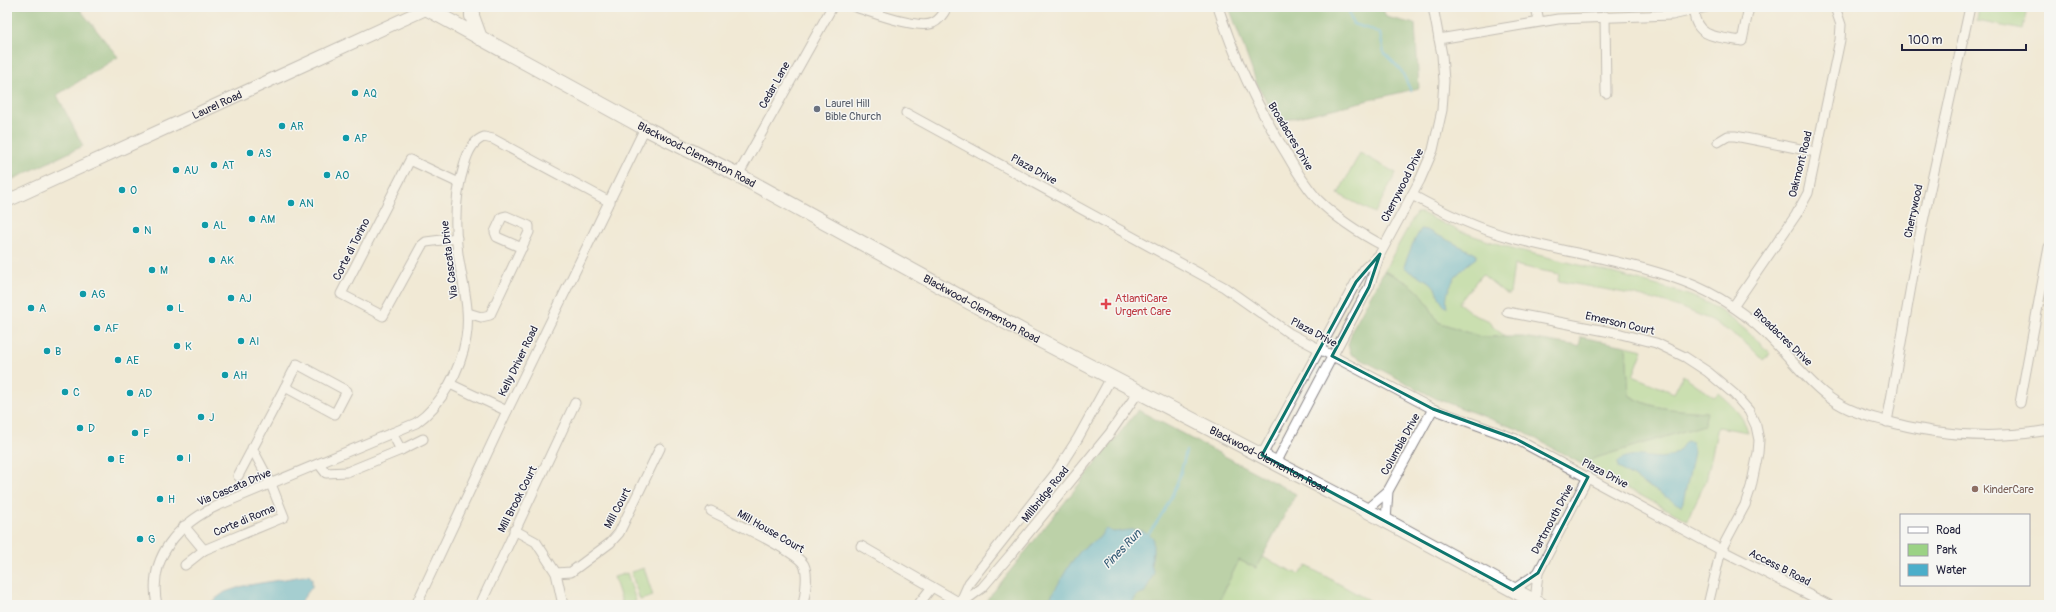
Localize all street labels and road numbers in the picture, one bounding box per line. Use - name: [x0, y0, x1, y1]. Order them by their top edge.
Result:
- street label: Cedar Lane: [756, 59, 793, 111]
- street label: Laurel Road: [190, 88, 244, 122]
- street label: Broadacres Drive: [1265, 100, 1316, 173]
- street label: Blackwood-Clementon Road: [635, 119, 758, 190]
- street label: Oakmont Road: [1786, 130, 1815, 199]
- street label: Cherrywood Drive: [1378, 146, 1427, 224]
- street label: Plaza Drive: [1009, 152, 1060, 188]
- street label: Cherrywood: [1901, 183, 1926, 239]
- street label: Corte di Torino: [330, 216, 373, 283]
- street label: Via Cascata Drive: [438, 220, 461, 300]
- street label: Blackwood-Clementon Road: [921, 272, 1042, 346]
- street label: Broadacres Drive: [1750, 306, 1815, 369]
- street label: Emerson Court: [1584, 309, 1656, 338]
- street label: Plaza Drive: [1288, 315, 1340, 350]
- street label: Kelly Driver Road: [496, 324, 541, 399]
- street label: Columbia Drive: [1378, 411, 1423, 477]
- street label: Blackwood-Clementon Road: [1207, 424, 1329, 496]
- street label: Plaza Drive: [1579, 456, 1631, 491]
- street label: Mill Brook Court: [495, 463, 540, 535]
- street label: Millbridge Road: [1019, 464, 1072, 525]
- street label: Via Cascata Drive: [195, 466, 273, 509]
- street label: Dartmouth Drive: [1529, 482, 1577, 556]
- street label: Mill Court: [601, 485, 634, 531]
- street label: Corte di Roma: [212, 502, 277, 539]
- street label: Mill House Court: [735, 507, 807, 556]
- street label: Access B Road: [1747, 546, 1813, 589]

